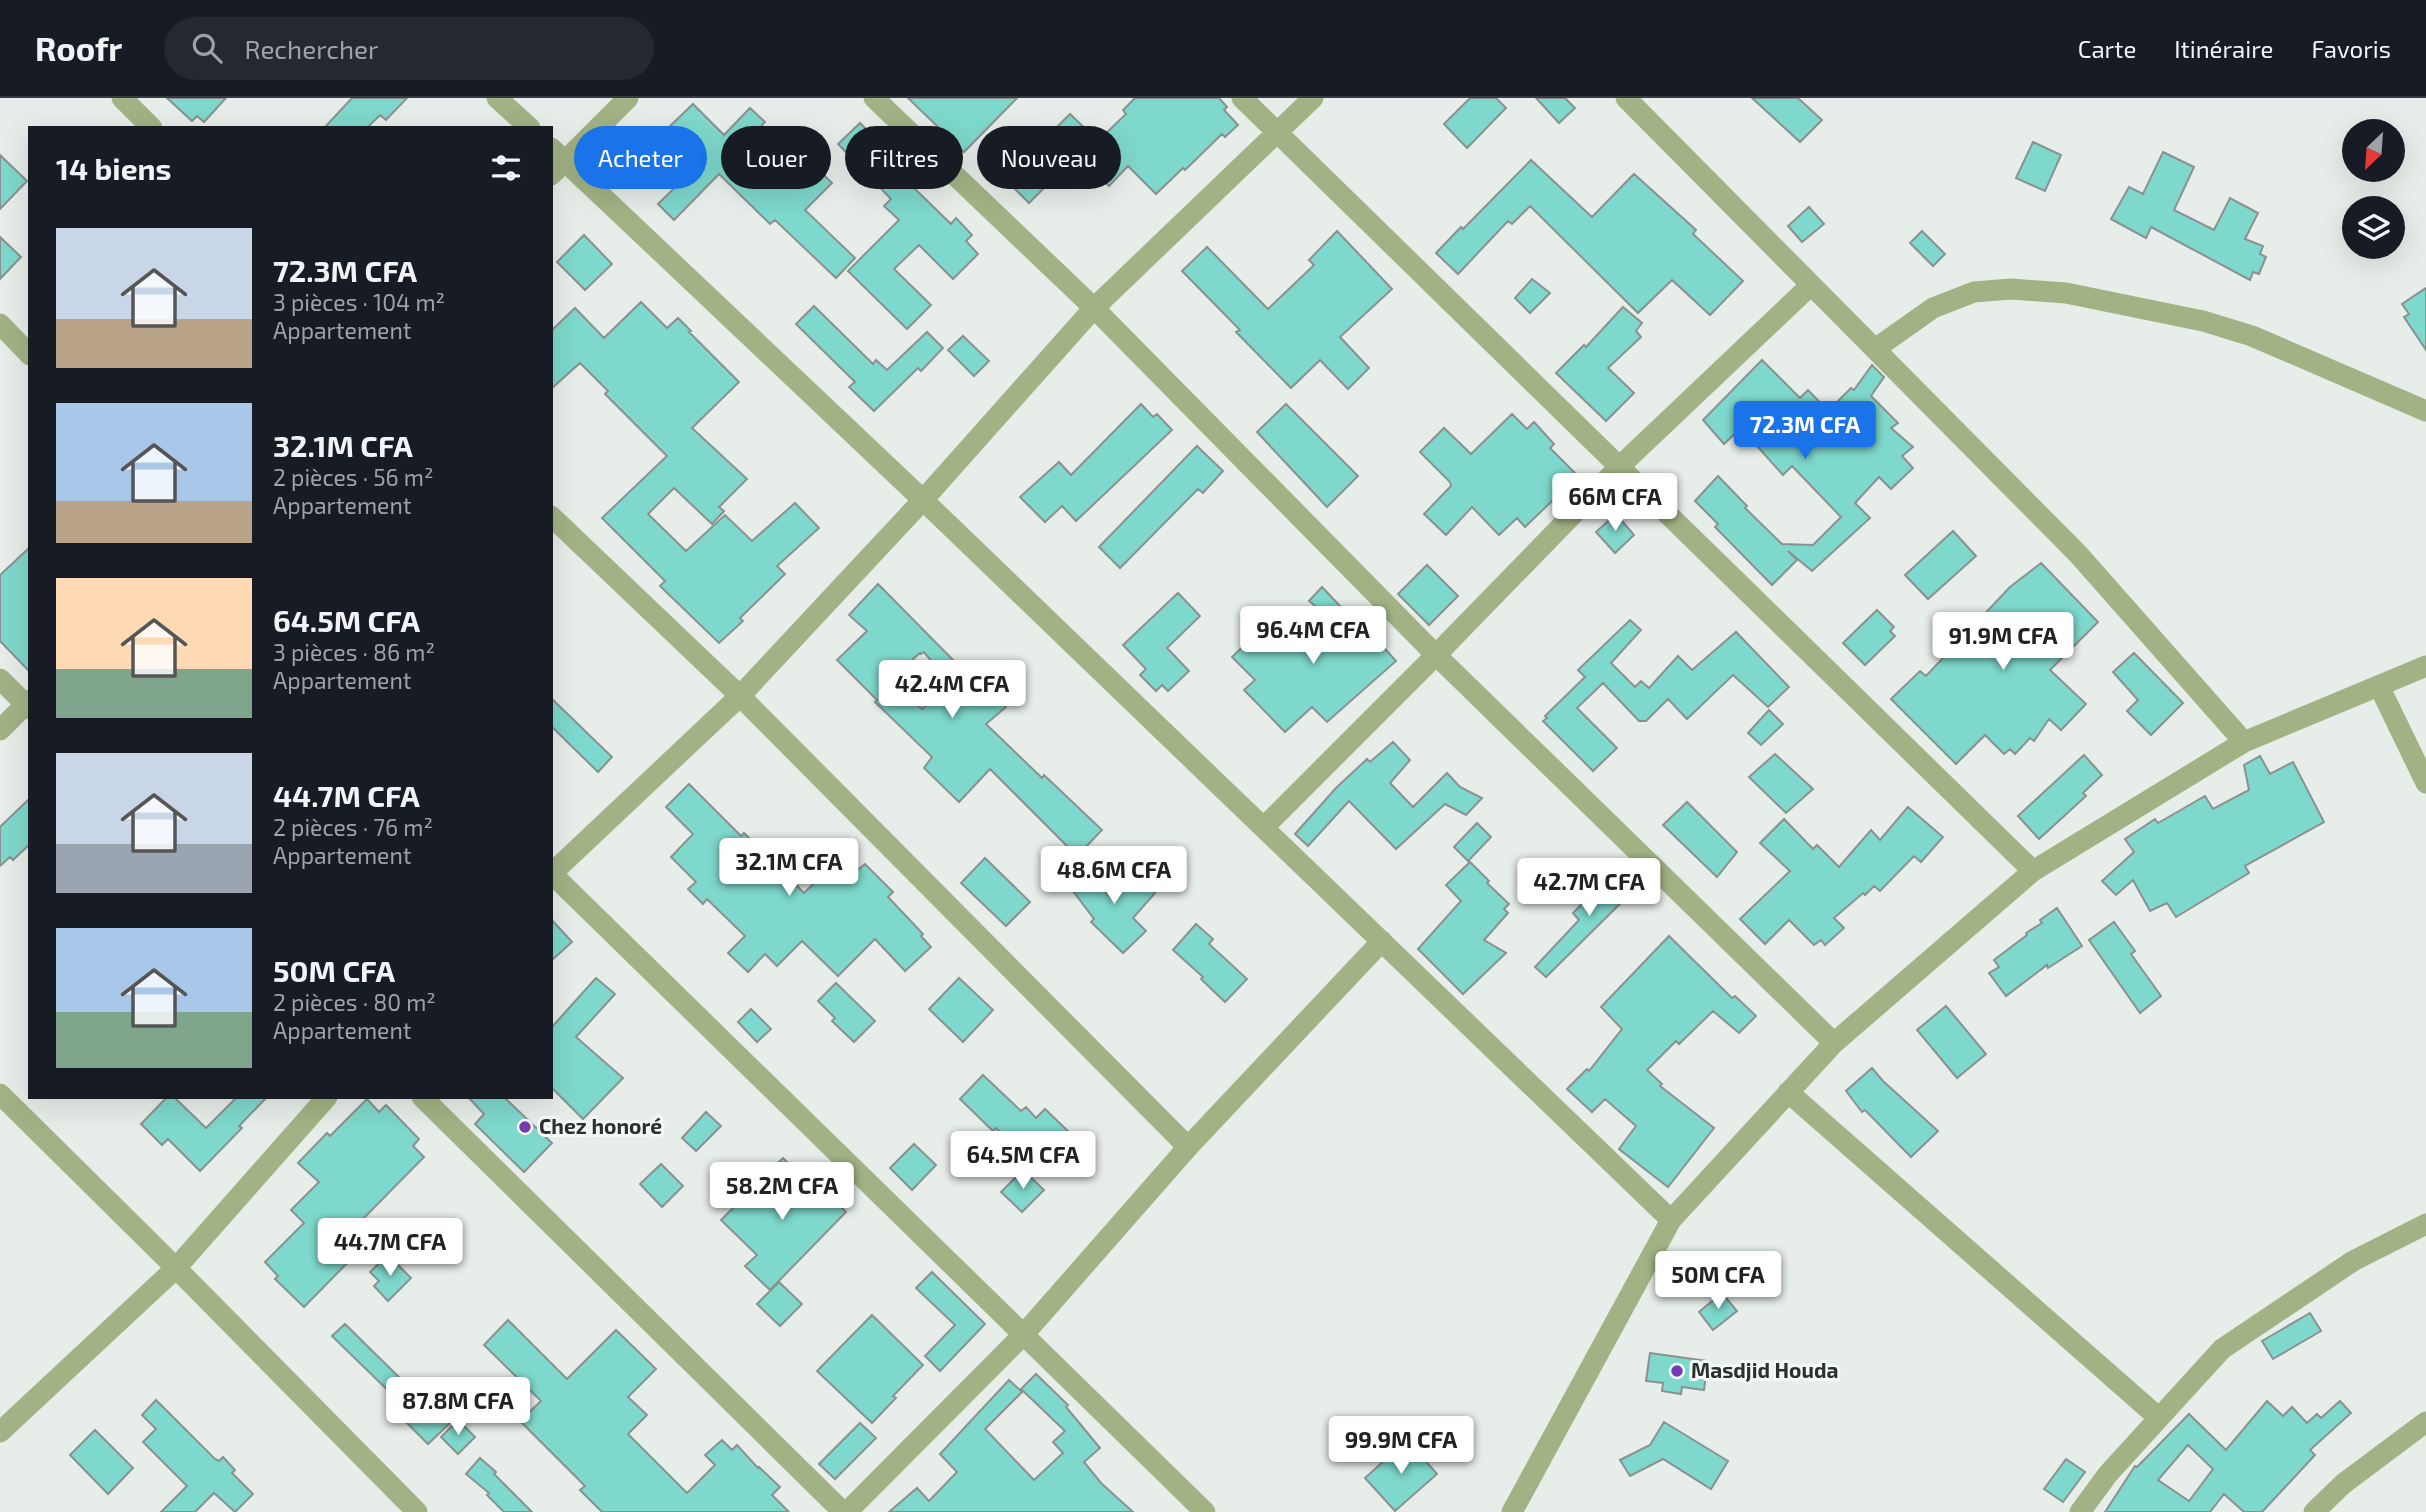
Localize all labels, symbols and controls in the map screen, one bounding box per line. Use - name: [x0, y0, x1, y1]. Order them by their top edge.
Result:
- search box: [164, 17, 654, 80]
- text: Roofr: [35, 28, 122, 68]
- icon: search: [188, 29, 226, 67]
- text: Rechercher: [244, 33, 378, 64]
- text: Carte: [2078, 34, 2136, 63]
- text: Itinéraire: [2174, 34, 2273, 63]
- text: Favoris: [2311, 34, 2391, 63]
- north arrow: [2342, 119, 2404, 182]
- map controls: [2342, 119, 2405, 259]
- chip: Acheter: [574, 126, 707, 189]
- chip: Louer: [721, 126, 831, 189]
- chip: Filtres: [845, 126, 963, 189]
- chip: Nouveau: [977, 126, 1121, 189]
- icon: filters: [487, 149, 525, 187]
- text: 14 biens: [56, 150, 172, 186]
- button: layers: [2342, 196, 2405, 259]
- text: 72.3M CFA: [273, 252, 417, 288]
- icon: home: [112, 256, 196, 340]
- text: 3 pièces · 104 m²: [273, 288, 445, 316]
- text: Appartement: [273, 316, 412, 344]
- pin: 72.3M CFA: [1725, 402, 1885, 461]
- text: 72.3M CFA: [1750, 410, 1860, 438]
- text: 32.1M CFA: [273, 427, 413, 463]
- icon: home: [112, 431, 196, 515]
- text: 2 pièces · 56 m²: [273, 463, 434, 491]
- pin: 66M CFA: [1550, 474, 1680, 533]
- text: 66M CFA: [1568, 482, 1662, 510]
- text: Appartement: [273, 491, 412, 519]
- text: 64.5M CFA: [273, 602, 420, 638]
- icon: home: [112, 606, 196, 690]
- pin: 96.4M CFA: [1233, 606, 1393, 666]
- pin: 91.9M CFA: [1923, 612, 2083, 672]
- text: 96.4M CFA: [1256, 615, 1370, 643]
- text: 91.9M CFA: [1948, 621, 2058, 649]
- text: 3 pièces · 86 m²: [273, 638, 435, 666]
- pin: 42.4M CFA: [872, 660, 1032, 720]
- text: Appartement: [273, 666, 412, 694]
- text: 42.4M CFA: [895, 669, 1009, 697]
- text: 44.7M CFA: [273, 777, 420, 813]
- icon: home: [112, 781, 196, 865]
- text: 2 pièces · 76 m²: [273, 813, 433, 841]
- pin: 32.1M CFA: [709, 838, 869, 898]
- text: Appartement: [273, 841, 412, 869]
- pin: 48.6M CFA: [1034, 846, 1194, 906]
- text: 32.1M CFA: [735, 847, 843, 875]
- text: 48.6M CFA: [1057, 855, 1171, 883]
- pin: 42.7M CFA: [1509, 858, 1669, 918]
- text: 42.7M CFA: [1533, 867, 1645, 895]
- text: 50M CFA: [273, 952, 395, 988]
- icon: home: [112, 956, 196, 1040]
- text: 2 pièces · 80 m²: [273, 988, 436, 1016]
- text: Appartement: [273, 1016, 412, 1044]
- place label: Chez honoré: [539, 1113, 662, 1138]
- marker: Chez honoré: [517, 1119, 533, 1135]
- pin: 64.5M CFA: [943, 1132, 1103, 1191]
- text: 64.5M CFA: [967, 1140, 1079, 1168]
- pin: 58.2M CFA: [702, 1162, 862, 1222]
- text: 58.2M CFA: [726, 1171, 838, 1199]
- pin: 44.7M CFA: [310, 1218, 470, 1278]
- text: 44.7M CFA: [334, 1227, 446, 1255]
- pin: 50M CFA: [1653, 1252, 1783, 1311]
- text: 50M CFA: [1671, 1260, 1765, 1288]
- place label: Masdjid Houda: [1691, 1357, 1838, 1382]
- marker: Masdjid Houda: [1669, 1363, 1685, 1379]
- pin: 87.8M CFA: [378, 1378, 538, 1437]
- text: 87.8M CFA: [402, 1386, 514, 1414]
- pin: 99.9M CFA: [1321, 1416, 1481, 1476]
- text: 99.9M CFA: [1345, 1425, 1457, 1453]

